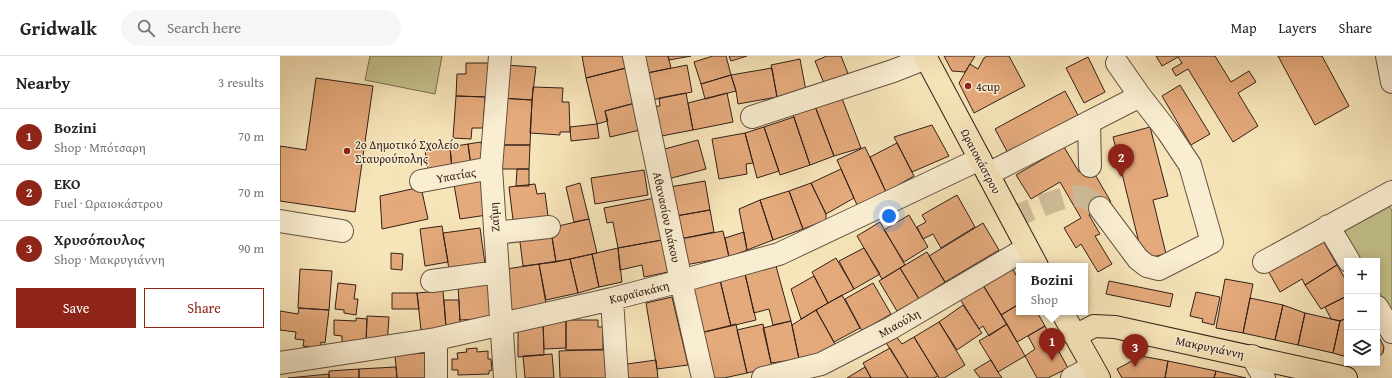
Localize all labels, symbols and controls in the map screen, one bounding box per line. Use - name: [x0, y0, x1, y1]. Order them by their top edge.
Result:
- search box: [121, 10, 401, 46]
- text: Gridwalk: [20, 14, 97, 42]
- icon: search: [135, 17, 157, 39]
- text: Search here: [167, 17, 241, 38]
- text: Map: [1231, 18, 1257, 38]
- text: Layers: [1279, 18, 1317, 38]
- text: Share: [1339, 18, 1372, 38]
- text: Nearby: [16, 70, 70, 95]
- text: 3 results: [218, 73, 264, 92]
- place label: 4cup: [976, 78, 1001, 95]
- marker: 4cup: [963, 81, 973, 91]
- text: Bozini: [54, 117, 97, 138]
- street label: Ωραιοκάστρου: [957, 125, 1005, 197]
- text: 1: [26, 127, 32, 146]
- text: 70 m: [238, 127, 264, 146]
- place label: 2ο Δημοτικό Σχολείο Σταυρούπολης: [355, 136, 459, 167]
- text: Shop · Μπότσαρη: [54, 138, 146, 157]
- pin: 2: [1108, 144, 1134, 177]
- marker: 2ο Δημοτικό Σχολείο Σταυρούπολης: [342, 146, 352, 156]
- street label: Υπατίας: [434, 163, 477, 187]
- street label: Αθανασίου Διάκου: [649, 170, 685, 264]
- text: EKO: [54, 173, 81, 194]
- text: 2: [26, 183, 32, 202]
- text: 70 m: [238, 183, 264, 202]
- text: Fuel · Ωραιοκάστρου: [54, 194, 163, 213]
- street label: Ζαΐμη: [484, 202, 504, 232]
- your location: [879, 206, 899, 226]
- text: Χρυσόπουλος: [54, 229, 145, 250]
- text: 3: [26, 239, 32, 258]
- text: 90 m: [238, 239, 264, 258]
- text: Shop · Μακρυγιάννη: [54, 250, 165, 269]
- map controls: [1344, 258, 1380, 366]
- button: +: [1344, 258, 1380, 294]
- popup: [1016, 263, 1088, 315]
- text: Bozini: [1031, 269, 1073, 290]
- street label: Καραϊσκάκη: [607, 276, 671, 308]
- button: Save: [16, 288, 136, 328]
- button: Share: [144, 288, 264, 328]
- text: Shop: [1031, 290, 1058, 309]
- button: −: [1344, 294, 1380, 330]
- street label: Μιαούλη: [875, 305, 923, 341]
- pin: 1: [1039, 328, 1065, 361]
- button: layers: [1344, 330, 1380, 366]
- street label: Μακρυγιάννη: [1174, 331, 1246, 363]
- pin: 3: [1122, 334, 1148, 367]

